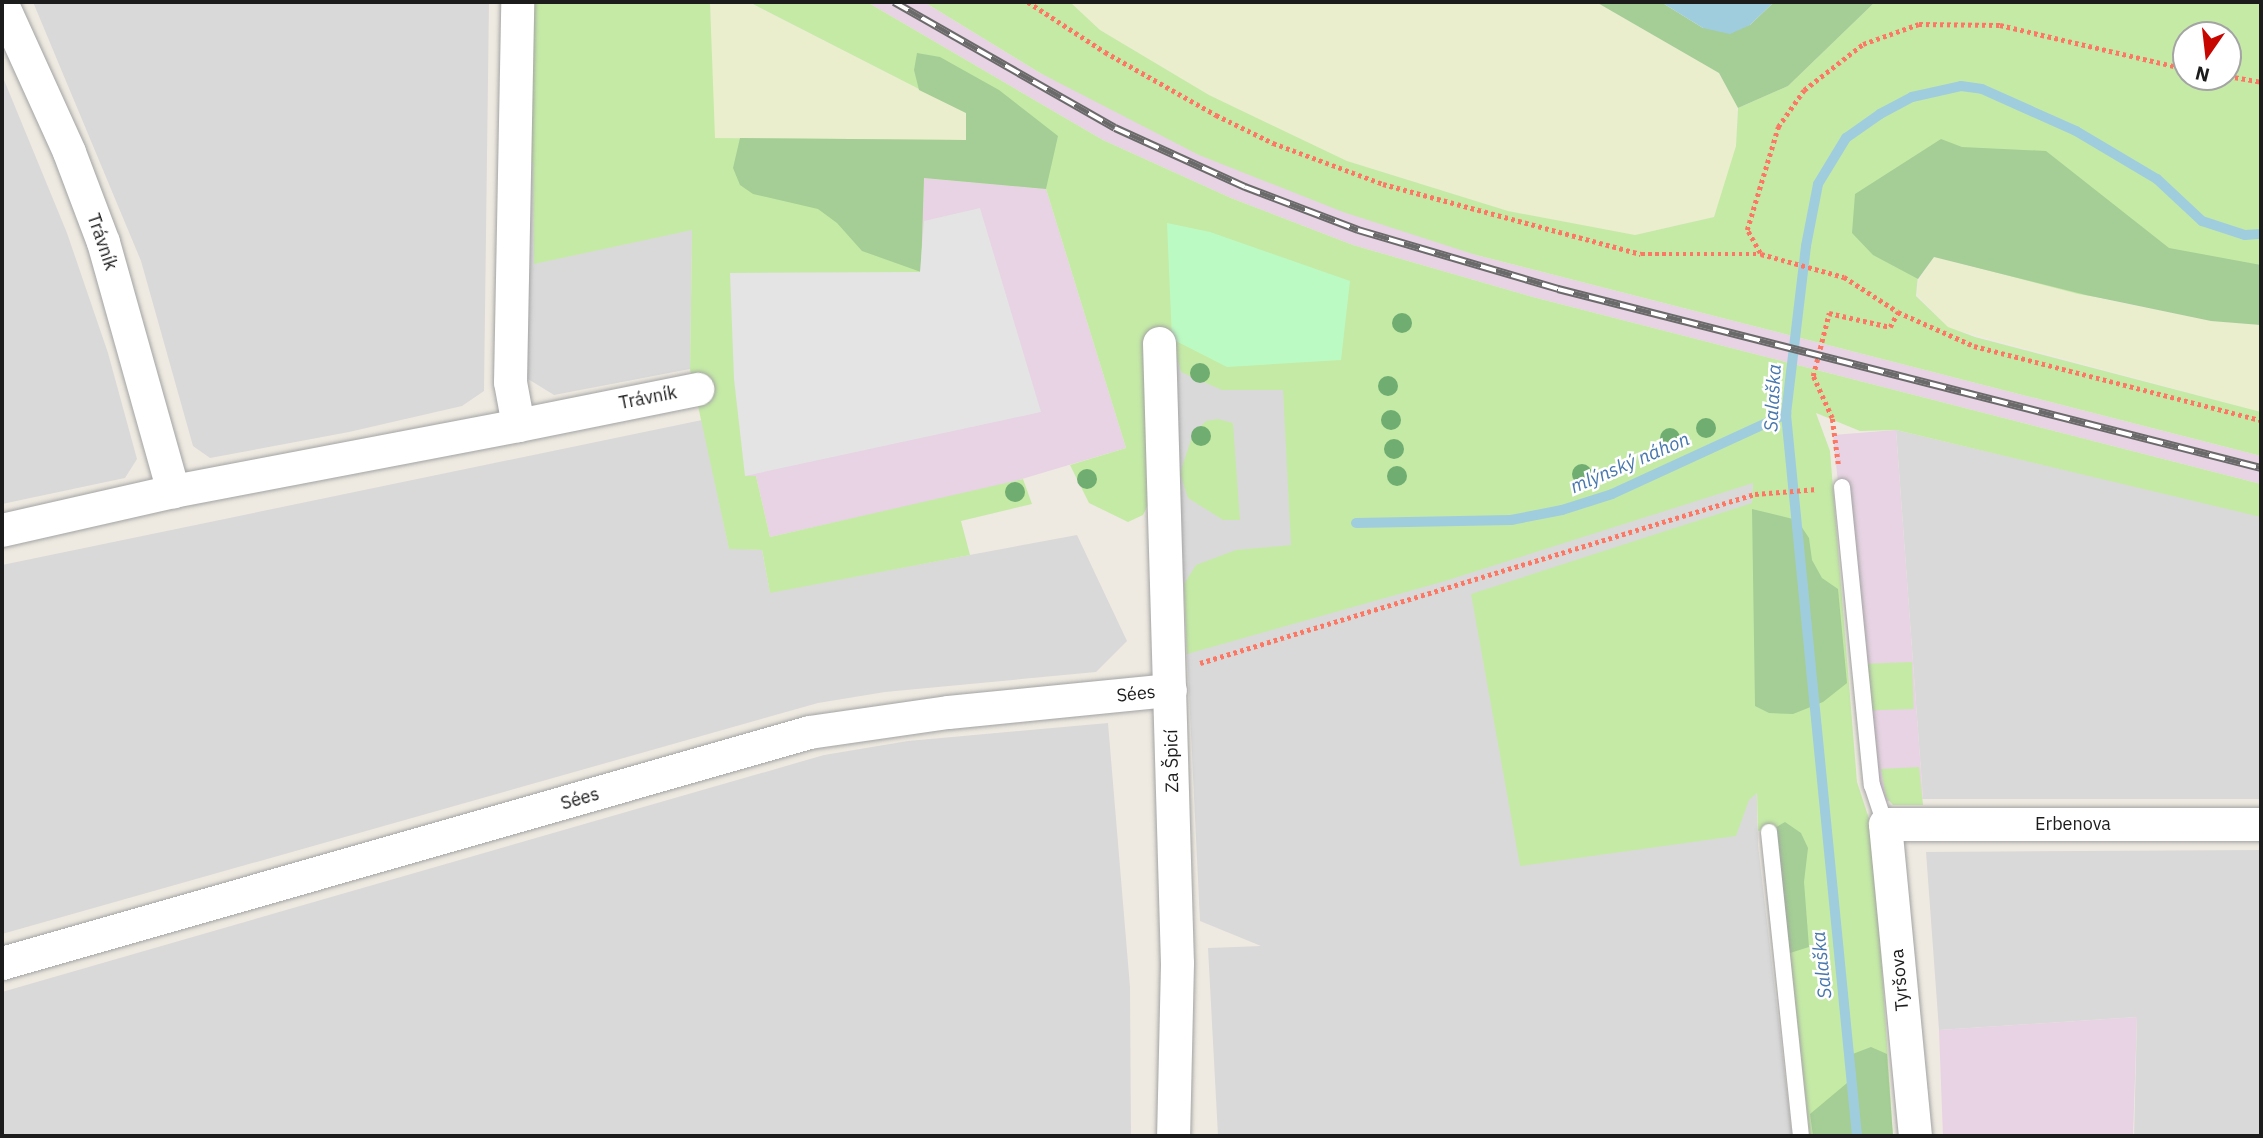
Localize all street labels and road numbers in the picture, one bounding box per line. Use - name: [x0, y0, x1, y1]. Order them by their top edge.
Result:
- street label: Trávník: [82, 211, 122, 273]
- street label: Trávník: [617, 382, 679, 414]
- street label: Sées: [1115, 681, 1157, 707]
- street label: Za Špicí: [1161, 729, 1183, 793]
- street label: Sées: [558, 783, 602, 815]
- street label: Erbenova: [2035, 813, 2111, 835]
- street label: Tyršova: [1887, 948, 1913, 1012]

